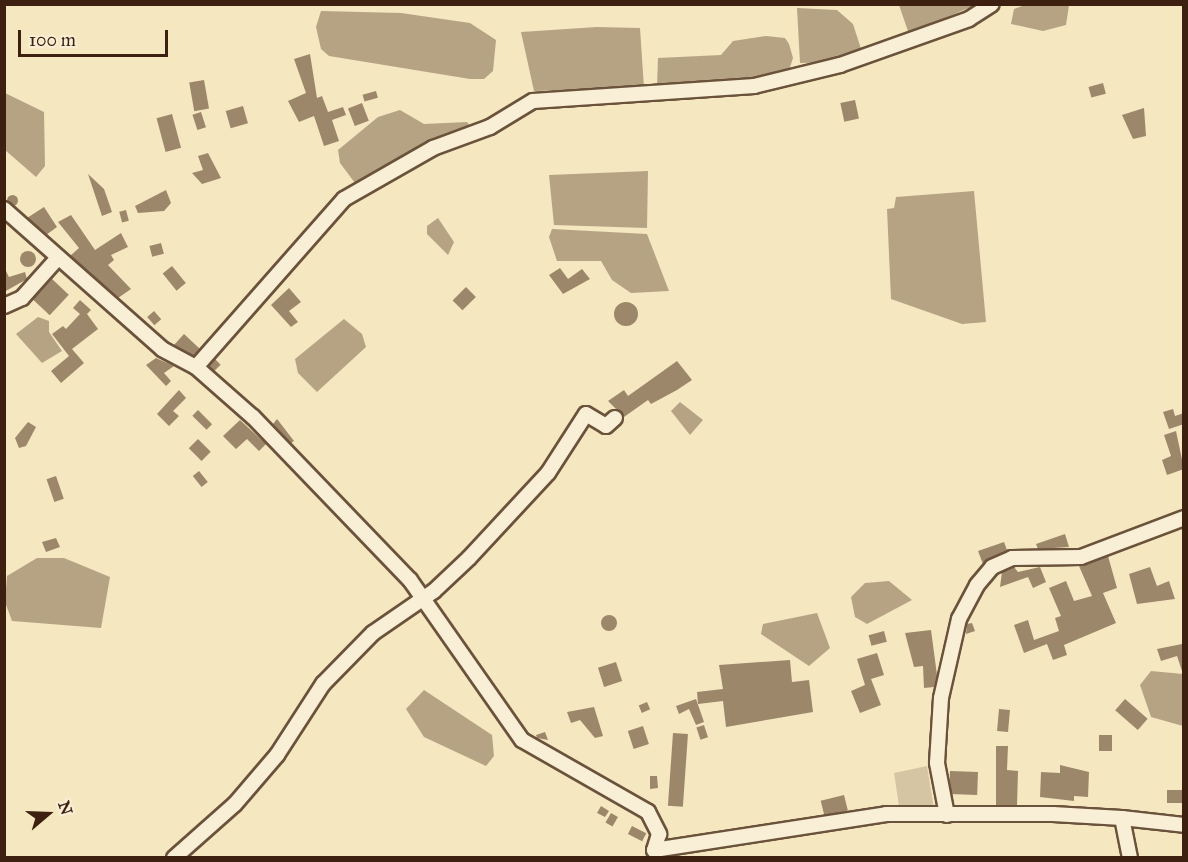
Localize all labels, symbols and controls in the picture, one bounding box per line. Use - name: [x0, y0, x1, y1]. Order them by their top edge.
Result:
- scale bar: [21, 18, 171, 56]
- text: 100 m: [29, 29, 76, 51]
- north arrow: [18, 784, 78, 844]
- text: N: [54, 798, 77, 817]

